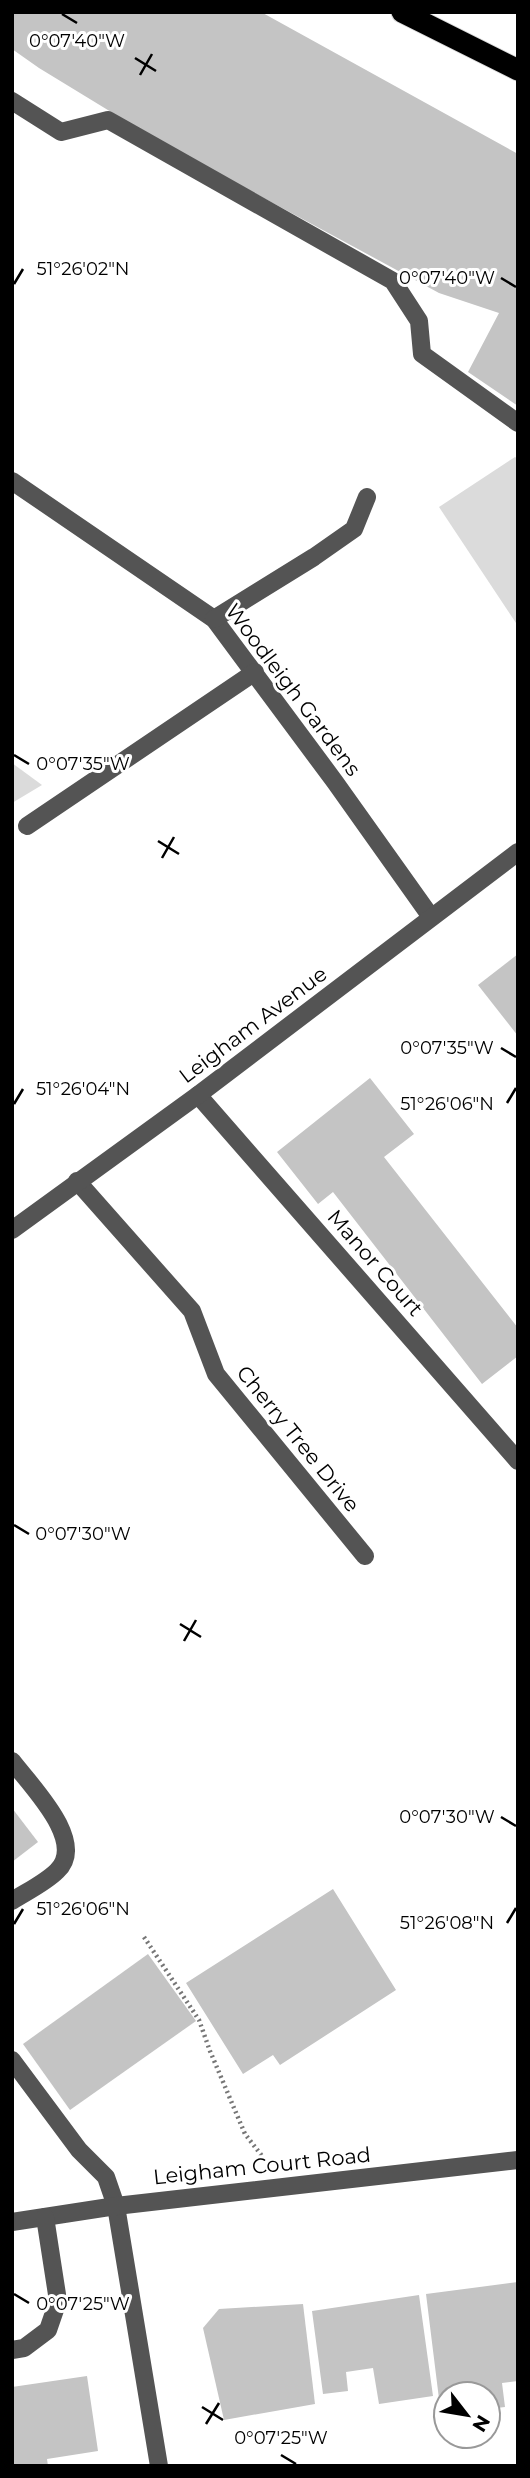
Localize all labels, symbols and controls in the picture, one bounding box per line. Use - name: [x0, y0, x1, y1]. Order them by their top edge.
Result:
- text: 0°07'40"W: [29, 30, 125, 52]
- text: 51°26'02"N: [36, 258, 130, 280]
- text: 0°07'40"W: [399, 267, 495, 289]
- street label: Woodleigh Gardens: [221, 599, 366, 781]
- text: 0°07'35"W: [36, 753, 130, 775]
- street label: Leigham Avenue: [174, 961, 332, 1088]
- text: 0°07'35"W: [400, 1037, 494, 1059]
- text: 51°26'04"N: [36, 1078, 130, 1100]
- text: 51°26'06"N: [400, 1093, 494, 1115]
- street label: Manor Court: [322, 1204, 428, 1321]
- street label: Cherry Tree Drive: [232, 1360, 365, 1517]
- text: 0°07'30"W: [35, 1523, 131, 1545]
- text: 0°07'30"W: [399, 1806, 495, 1828]
- text: 51°26'06"N: [36, 1898, 130, 1920]
- text: 51°26'08"N: [400, 1912, 494, 1934]
- street label: Leigham Court Road: [152, 2142, 372, 2189]
- text: 0°07'25"W: [36, 2293, 130, 2315]
- north arrow: [432, 2380, 502, 2450]
- text: N: [467, 2411, 495, 2436]
- text: 0°07'25"W: [234, 2427, 328, 2449]

